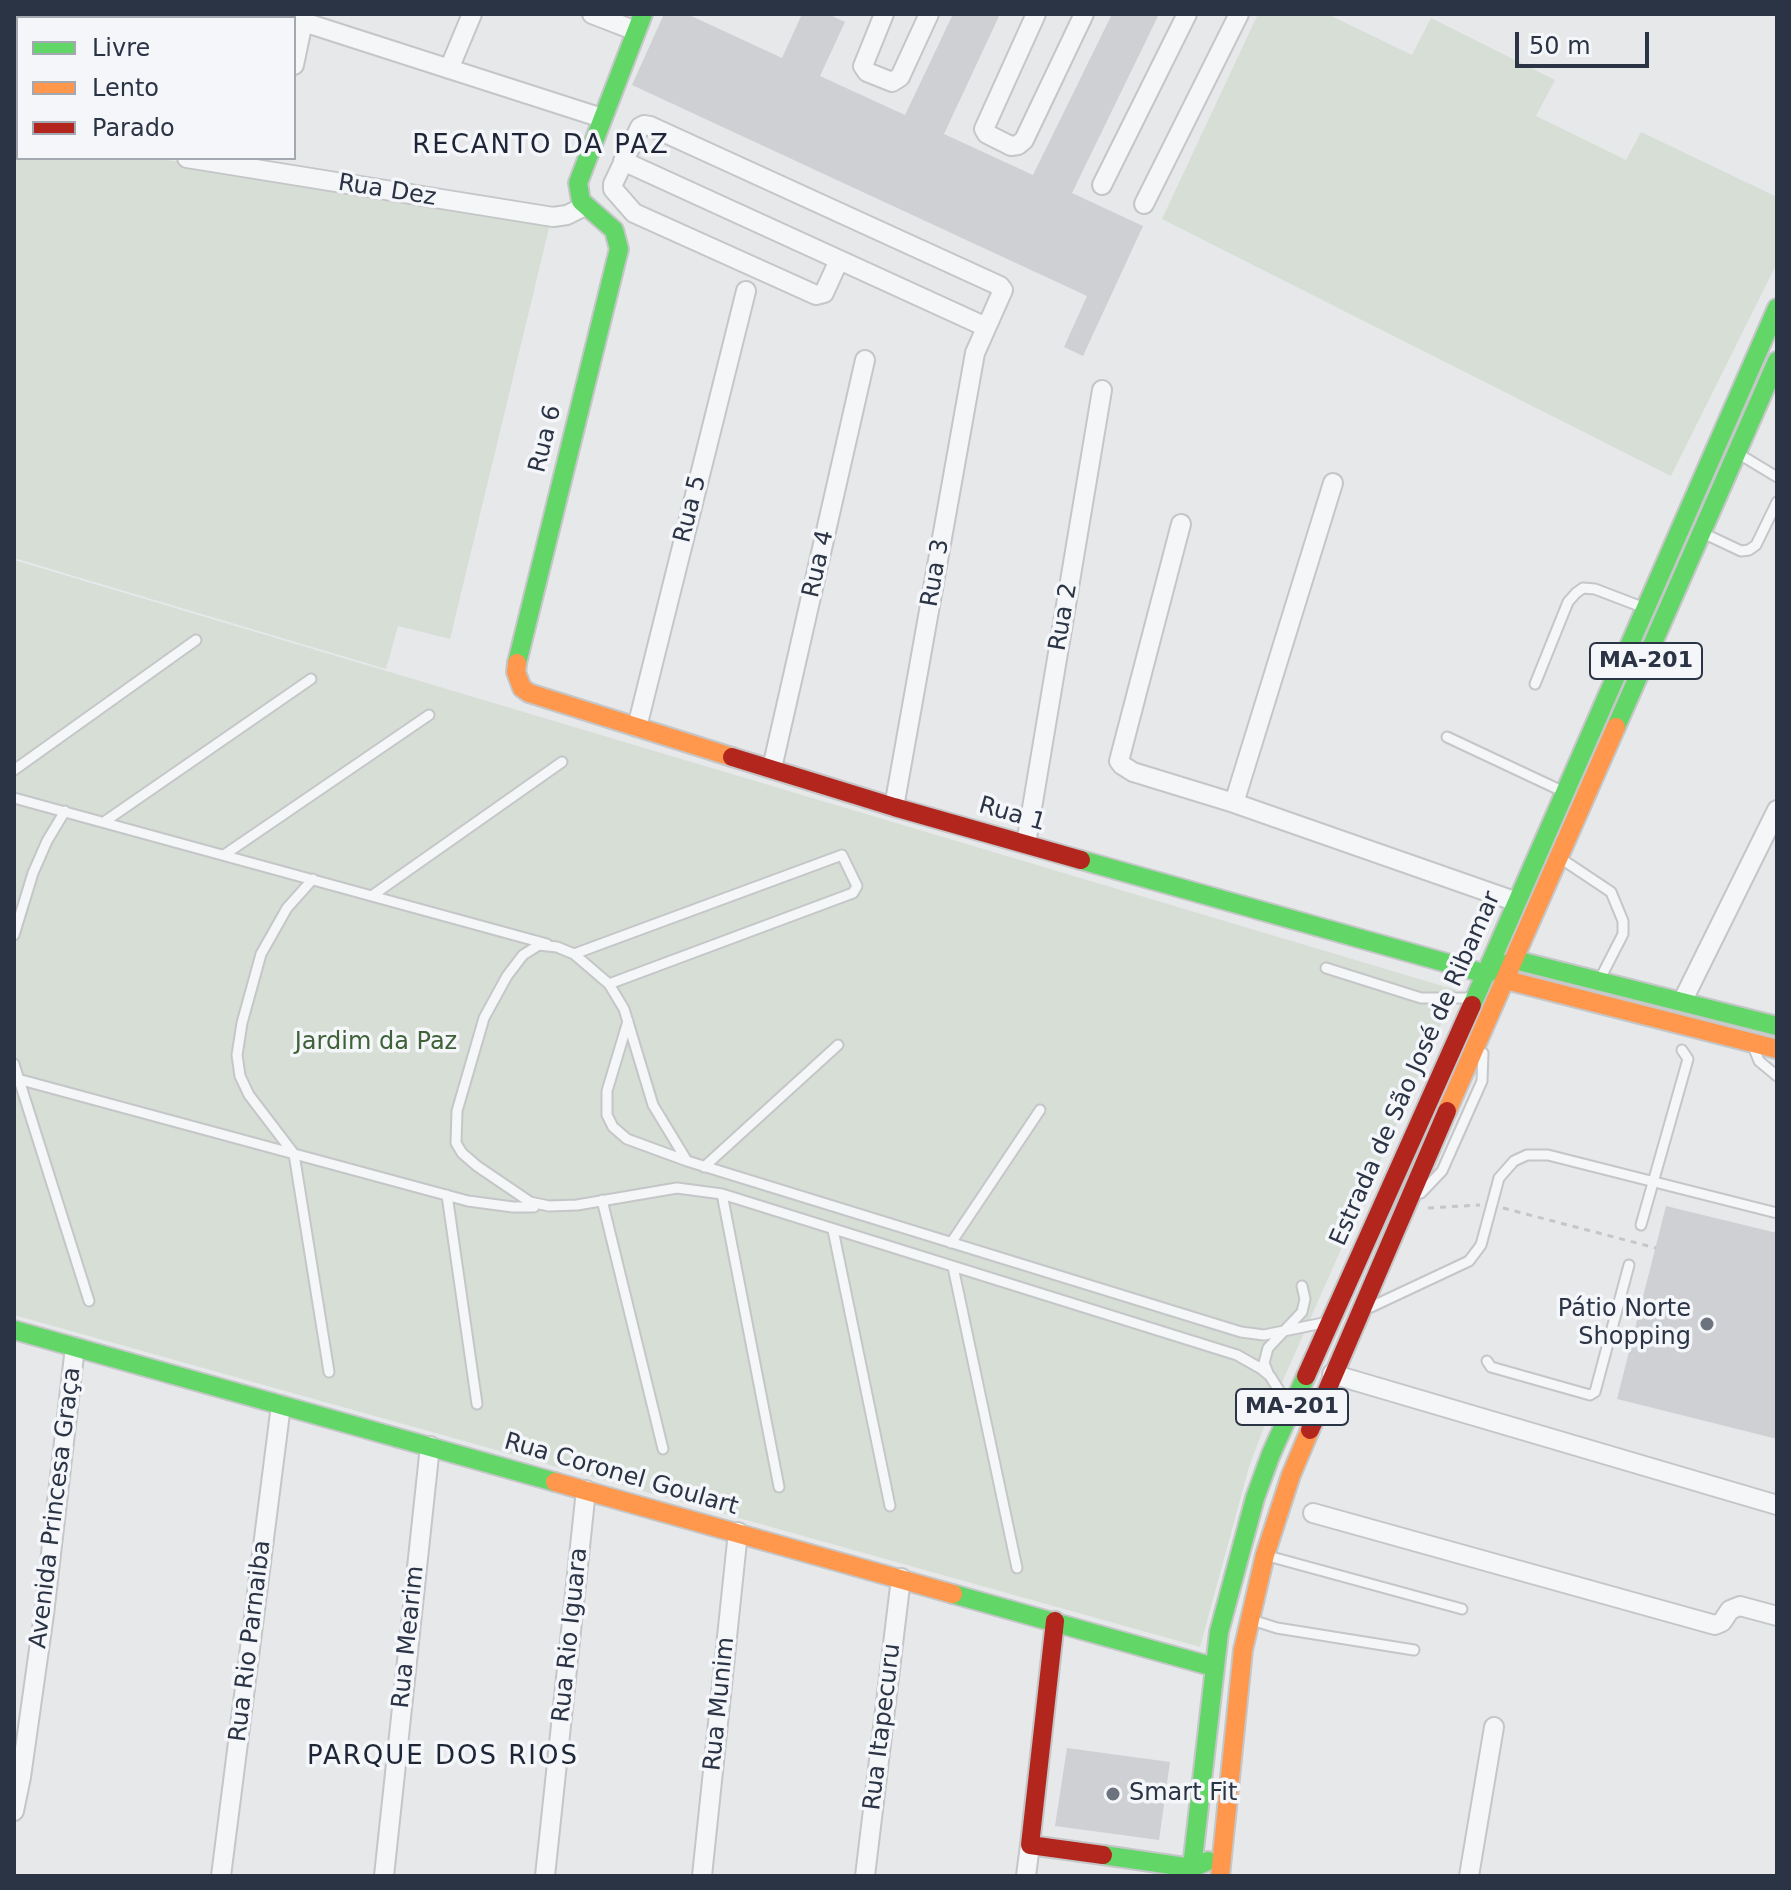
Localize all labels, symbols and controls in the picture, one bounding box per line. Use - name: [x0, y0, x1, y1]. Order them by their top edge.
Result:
- legend: [16, 16, 296, 160]
- scale bar: [1519, 16, 1653, 66]
- text: 50 m: [1529, 32, 1591, 60]
- text: Livre: [92, 34, 150, 62]
- text: Lento: [92, 74, 159, 102]
- text: Parado: [92, 114, 175, 142]
- district label: RECANTO DA PAZ: [412, 130, 670, 162]
- street label: Rua Dez: [336, 169, 438, 213]
- street label: Rua 6: [524, 402, 568, 476]
- street label: Rua 5: [669, 472, 713, 546]
- street label: Rua 4: [797, 527, 841, 601]
- street label: Rua 3: [916, 537, 956, 609]
- street label: Rua 2: [1044, 581, 1084, 653]
- road number: MA-201: [1590, 643, 1702, 679]
- street label: Rua 1: [975, 792, 1049, 838]
- street label: Estrada de São José de Ribamar: [1325, 887, 1507, 1251]
- park label: Jardim da Paz: [295, 1029, 457, 1057]
- place label: Pátio Norte Shopping: [1558, 1296, 1691, 1352]
- marker: Pátio Norte Shopping: [1698, 1315, 1716, 1333]
- street label: Avenida Princesa Graça: [24, 1366, 88, 1650]
- road number: MA-201: [1236, 1389, 1348, 1425]
- street label: Rua Coronel Goulart: [501, 1428, 741, 1522]
- street label: Rua Rio Parnaiba: [224, 1539, 278, 1743]
- street label: Rua Rio Iguara: [548, 1546, 594, 1724]
- street label: Rua Mearim: [387, 1564, 431, 1710]
- street label: Rua Munim: [699, 1636, 741, 1772]
- street label: Rua Itapecuru: [858, 1642, 908, 1812]
- district label: PARQUE DOS RIOS: [307, 1741, 579, 1773]
- place label: Smart Fit: [1129, 1780, 1237, 1808]
- marker: Smart Fit: [1104, 1785, 1122, 1803]

